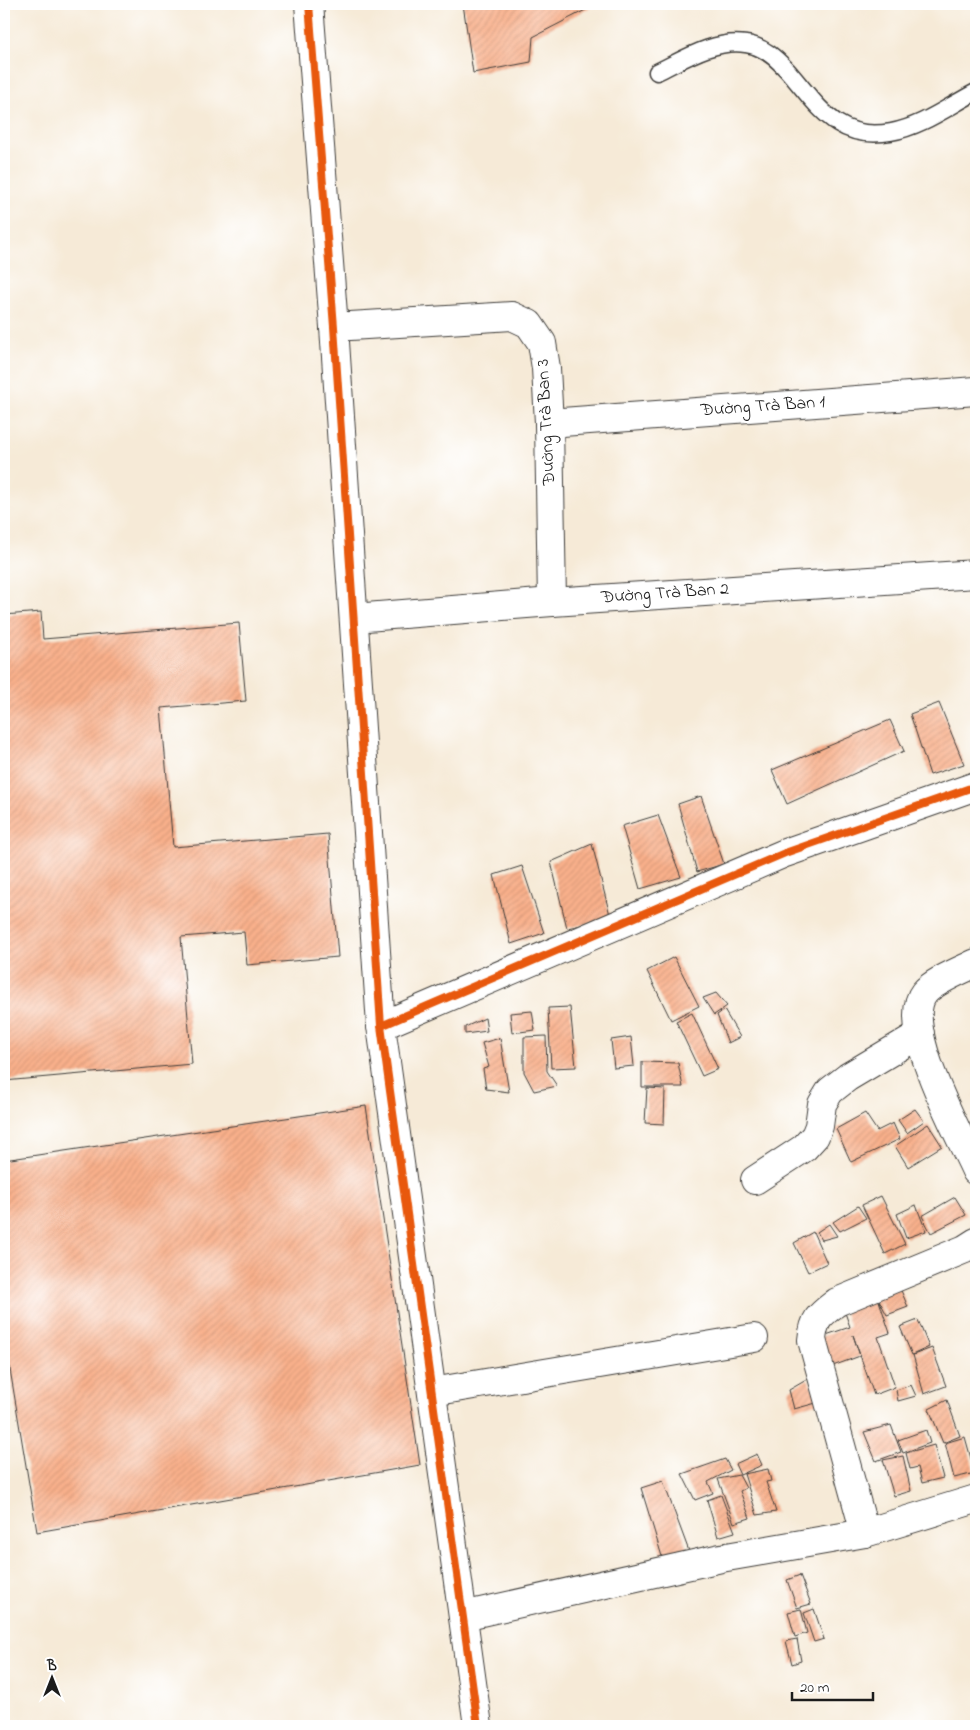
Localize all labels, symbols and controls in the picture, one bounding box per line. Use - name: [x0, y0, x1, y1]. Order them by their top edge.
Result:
- street label: Đường Trà Ban 3: [531, 358, 564, 487]
- street label: Đường Trà Ban 1: [699, 390, 826, 425]
- street label: Đường Trà Ban 2: [599, 577, 730, 612]
- north arrow: [28, 1652, 78, 1702]
- text: B: [46, 1656, 57, 1677]
- scale bar: [792, 1670, 874, 1702]
- text: 20 m: [800, 1677, 830, 1699]

